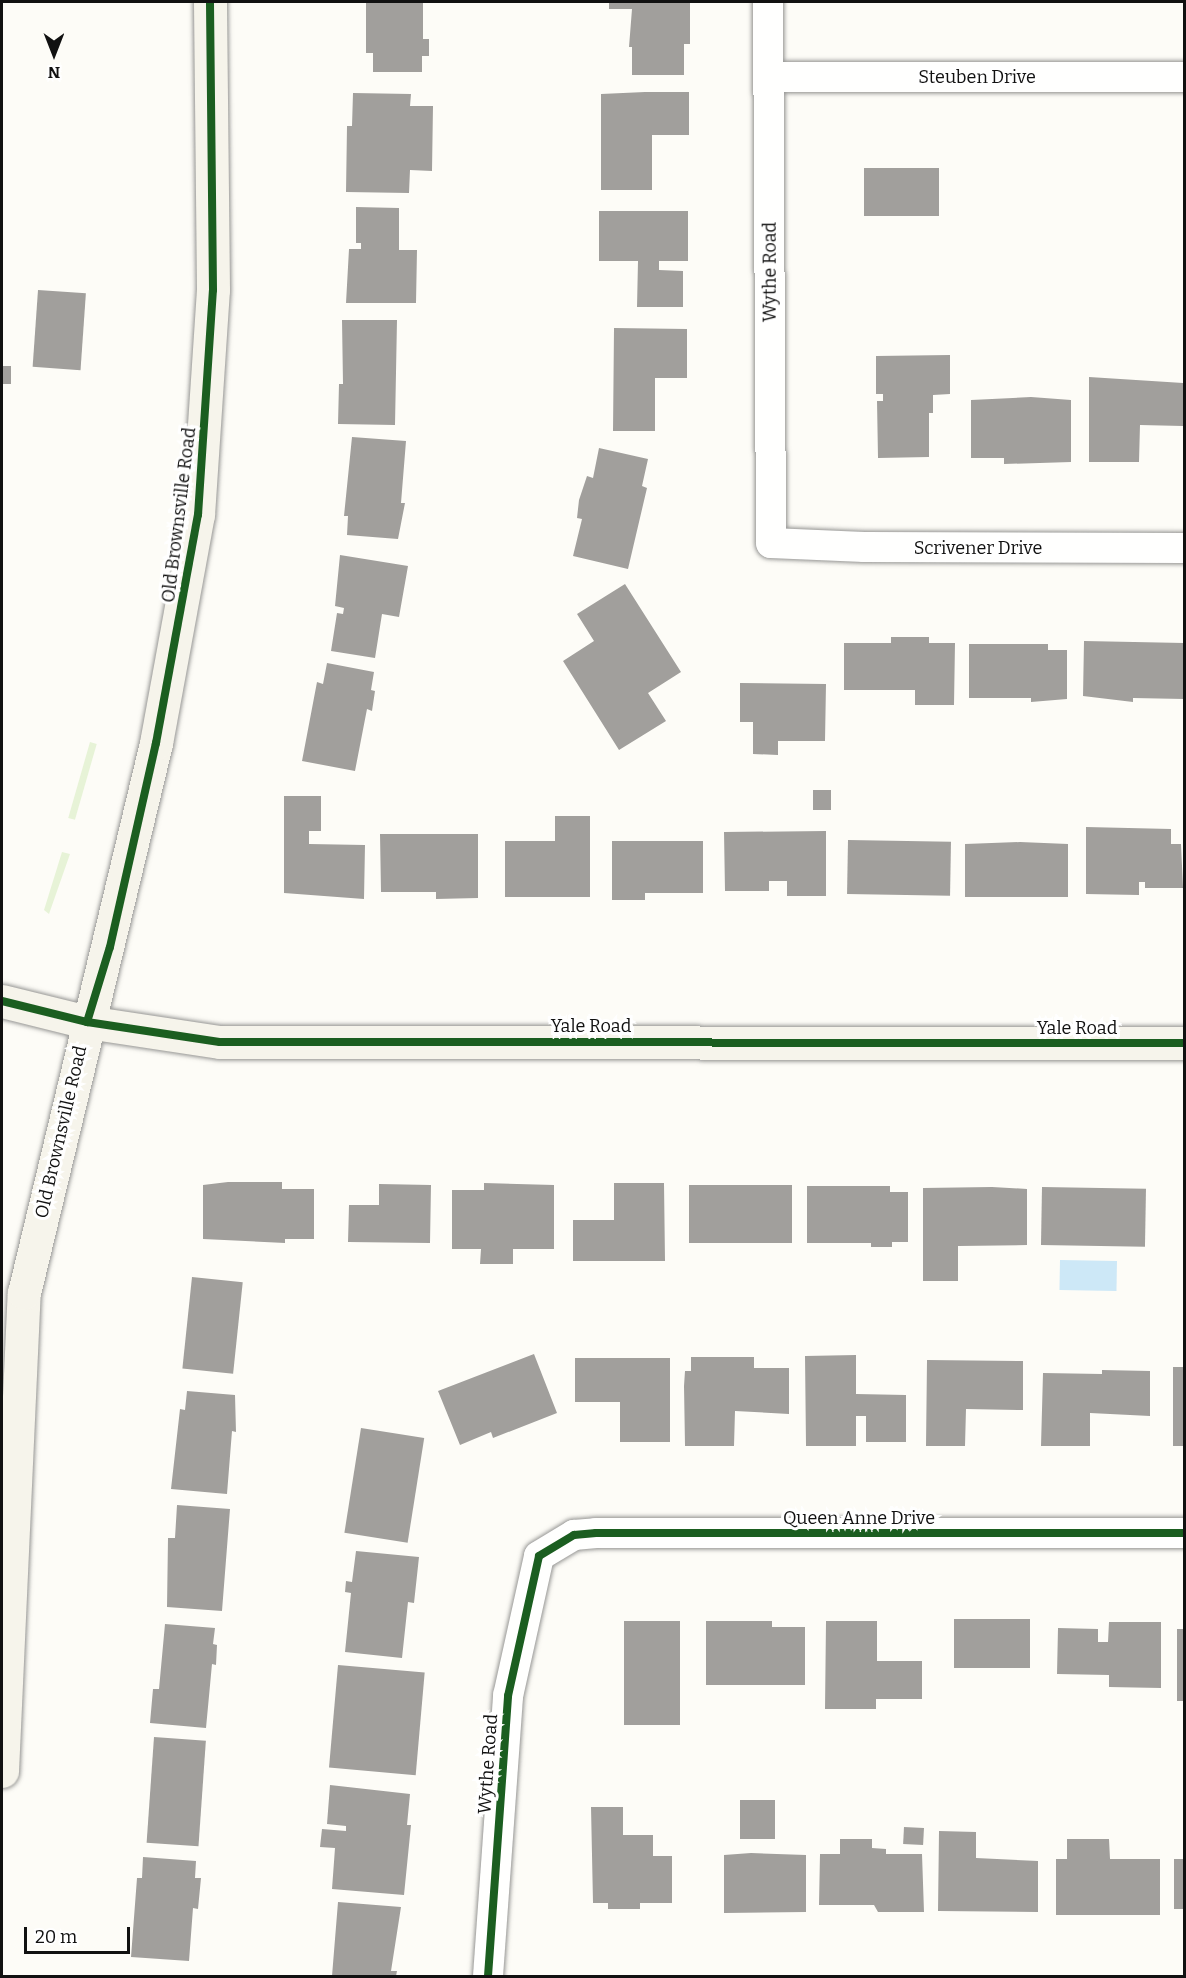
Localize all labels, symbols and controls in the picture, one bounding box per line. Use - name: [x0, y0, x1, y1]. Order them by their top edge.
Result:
- north arrow: [24, 24, 84, 84]
- text: N: [48, 63, 60, 82]
- street label: Steuben Drive: [918, 66, 1036, 88]
- street label: Wythe Road: [759, 222, 781, 322]
- street label: Old Brownsville Road: [158, 426, 200, 604]
- street label: Scrivener Drive: [914, 537, 1042, 559]
- street label: Yale Road: [551, 1015, 631, 1037]
- street label: Yale Road: [1037, 1017, 1117, 1039]
- street label: Old Brownsville Road: [31, 1044, 91, 1220]
- street label: Queen Anne Drive: [783, 1507, 935, 1529]
- street label: Wythe Road: [474, 1713, 502, 1815]
- scale bar: [27, 1915, 134, 1953]
- text: 20 m: [35, 1926, 77, 1948]

